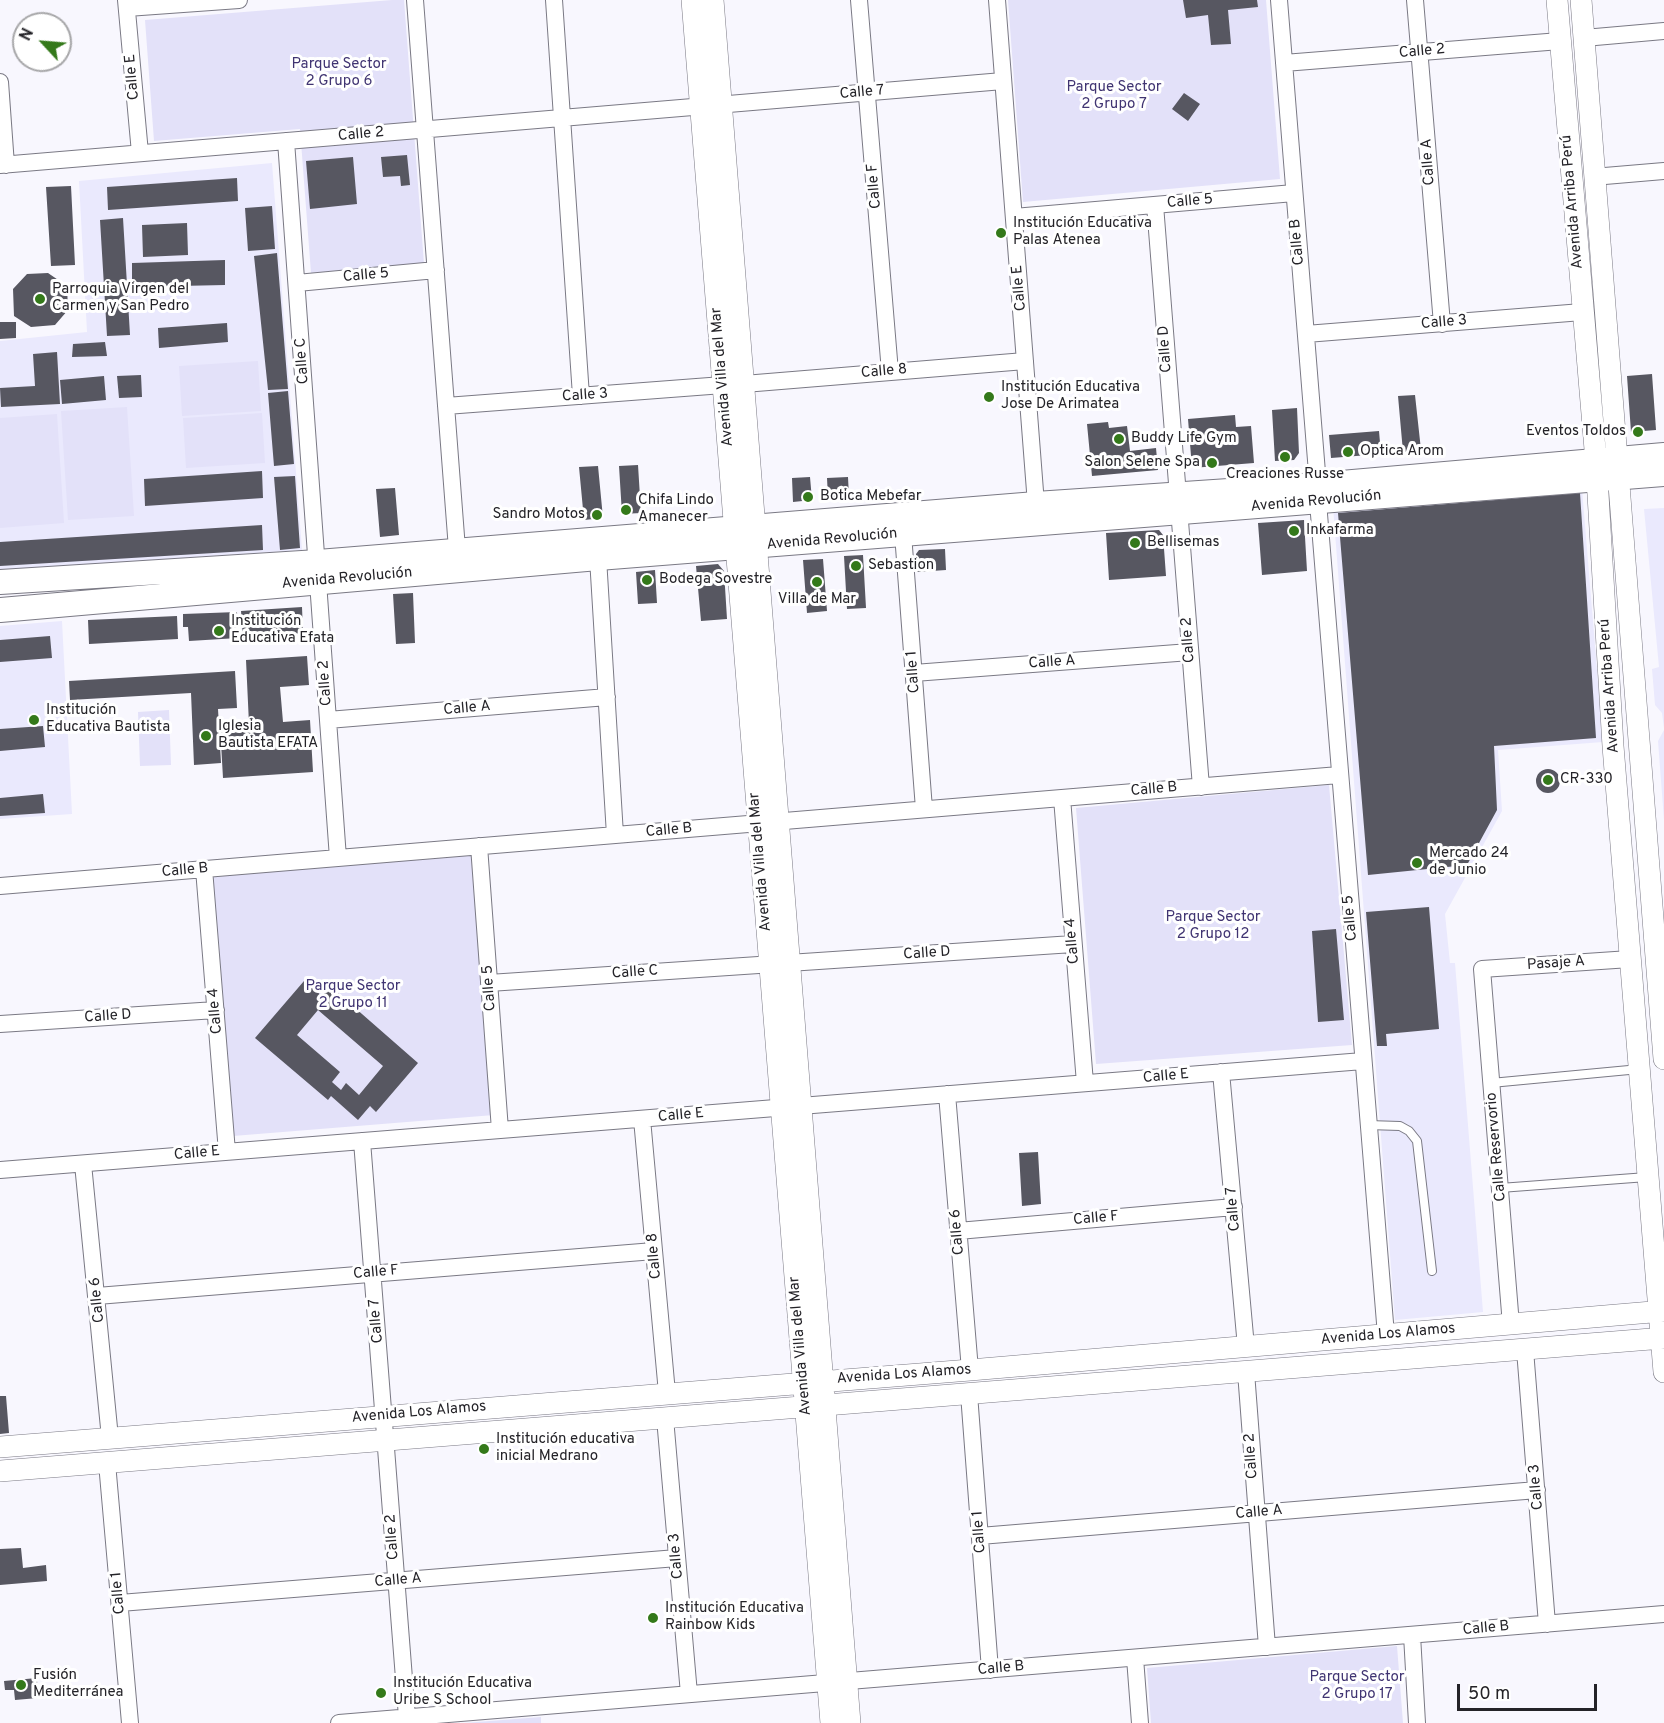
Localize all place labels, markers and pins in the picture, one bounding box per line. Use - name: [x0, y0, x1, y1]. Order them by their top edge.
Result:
- place label: Institución Educativa Palas Atenea: [1013, 215, 1152, 250]
- marker: Institución Educativa Palas Atenea: [994, 226, 1008, 240]
- place label: Parroquia Virgen del Carmen y San Pedro: [52, 281, 189, 316]
- marker: Parroquia Virgen del Carmen y San Pedro: [33, 292, 47, 306]
- place label: Institución Educativa Jose De Arimatea: [1001, 379, 1140, 414]
- marker: Institución Educativa Jose De Arimatea: [982, 390, 996, 404]
- place label: Eventos Toldos: [1526, 423, 1626, 441]
- marker: Eventos Toldos: [1631, 425, 1645, 439]
- place label: Buddy Life Gym: [1131, 430, 1237, 448]
- marker: Buddy Life Gym: [1112, 432, 1126, 446]
- place label: Optica Arom: [1360, 443, 1444, 461]
- marker: Optica Arom: [1341, 445, 1355, 459]
- marker: Creaciones Russe: [1278, 450, 1292, 464]
- place label: Salon Selene Spa: [1084, 454, 1200, 472]
- marker: Salon Selene Spa: [1205, 456, 1219, 470]
- place label: Creaciones Russe: [1226, 466, 1344, 484]
- place label: Botica Mebefar: [820, 488, 922, 506]
- marker: Botica Mebefar: [801, 490, 815, 504]
- place label: Chifa Lindo Amanecer: [638, 492, 714, 527]
- marker: Chifa Lindo Amanecer: [619, 503, 633, 517]
- place label: Sandro Motos: [492, 506, 585, 524]
- marker: Sandro Motos: [590, 508, 604, 522]
- place label: Inkafarma: [1306, 522, 1374, 540]
- marker: Inkafarma: [1287, 524, 1301, 538]
- place label: Bellisemas: [1147, 534, 1220, 552]
- marker: Bellisemas: [1128, 536, 1142, 550]
- place label: Sebastion: [868, 557, 934, 575]
- marker: Sebastion: [849, 559, 863, 573]
- place label: Bodega Sovestre: [659, 571, 772, 589]
- marker: Bodega Sovestre: [640, 573, 654, 587]
- marker: Villa de Mar: [810, 575, 824, 589]
- place label: Villa de Mar: [778, 591, 856, 609]
- place label: Institución Educativa Efata: [231, 613, 334, 648]
- marker: Institución Educativa Efata: [212, 624, 226, 638]
- place label: Institución Educativa Bautista: [46, 702, 170, 737]
- marker: Institución Educativa Bautista: [27, 713, 41, 727]
- place label: Iglesia Bautista EFATA: [218, 718, 318, 753]
- marker: Iglesia Bautista EFATA: [199, 729, 213, 743]
- place label: CR-330: [1560, 771, 1613, 789]
- marker: CR-330: [1541, 773, 1555, 787]
- place label: Mercado 24 de Junio: [1429, 845, 1509, 880]
- marker: Mercado 24 de Junio: [1410, 856, 1424, 870]
- place label: Institución educativa inicial Medrano: [496, 1431, 635, 1466]
- marker: Institución educativa inicial Medrano: [477, 1442, 491, 1456]
- place label: Institución Educativa Rainbow Kids: [665, 1600, 804, 1635]
- marker: Institución Educativa Rainbow Kids: [646, 1611, 660, 1625]
- place label: Fusión Mediterránea: [33, 1667, 123, 1702]
- place label: Institución Educativa Uribe S School: [393, 1675, 532, 1710]
- marker: Fusión Mediterránea: [14, 1678, 28, 1692]
- marker: Institución Educativa Uribe S School: [374, 1686, 388, 1700]

